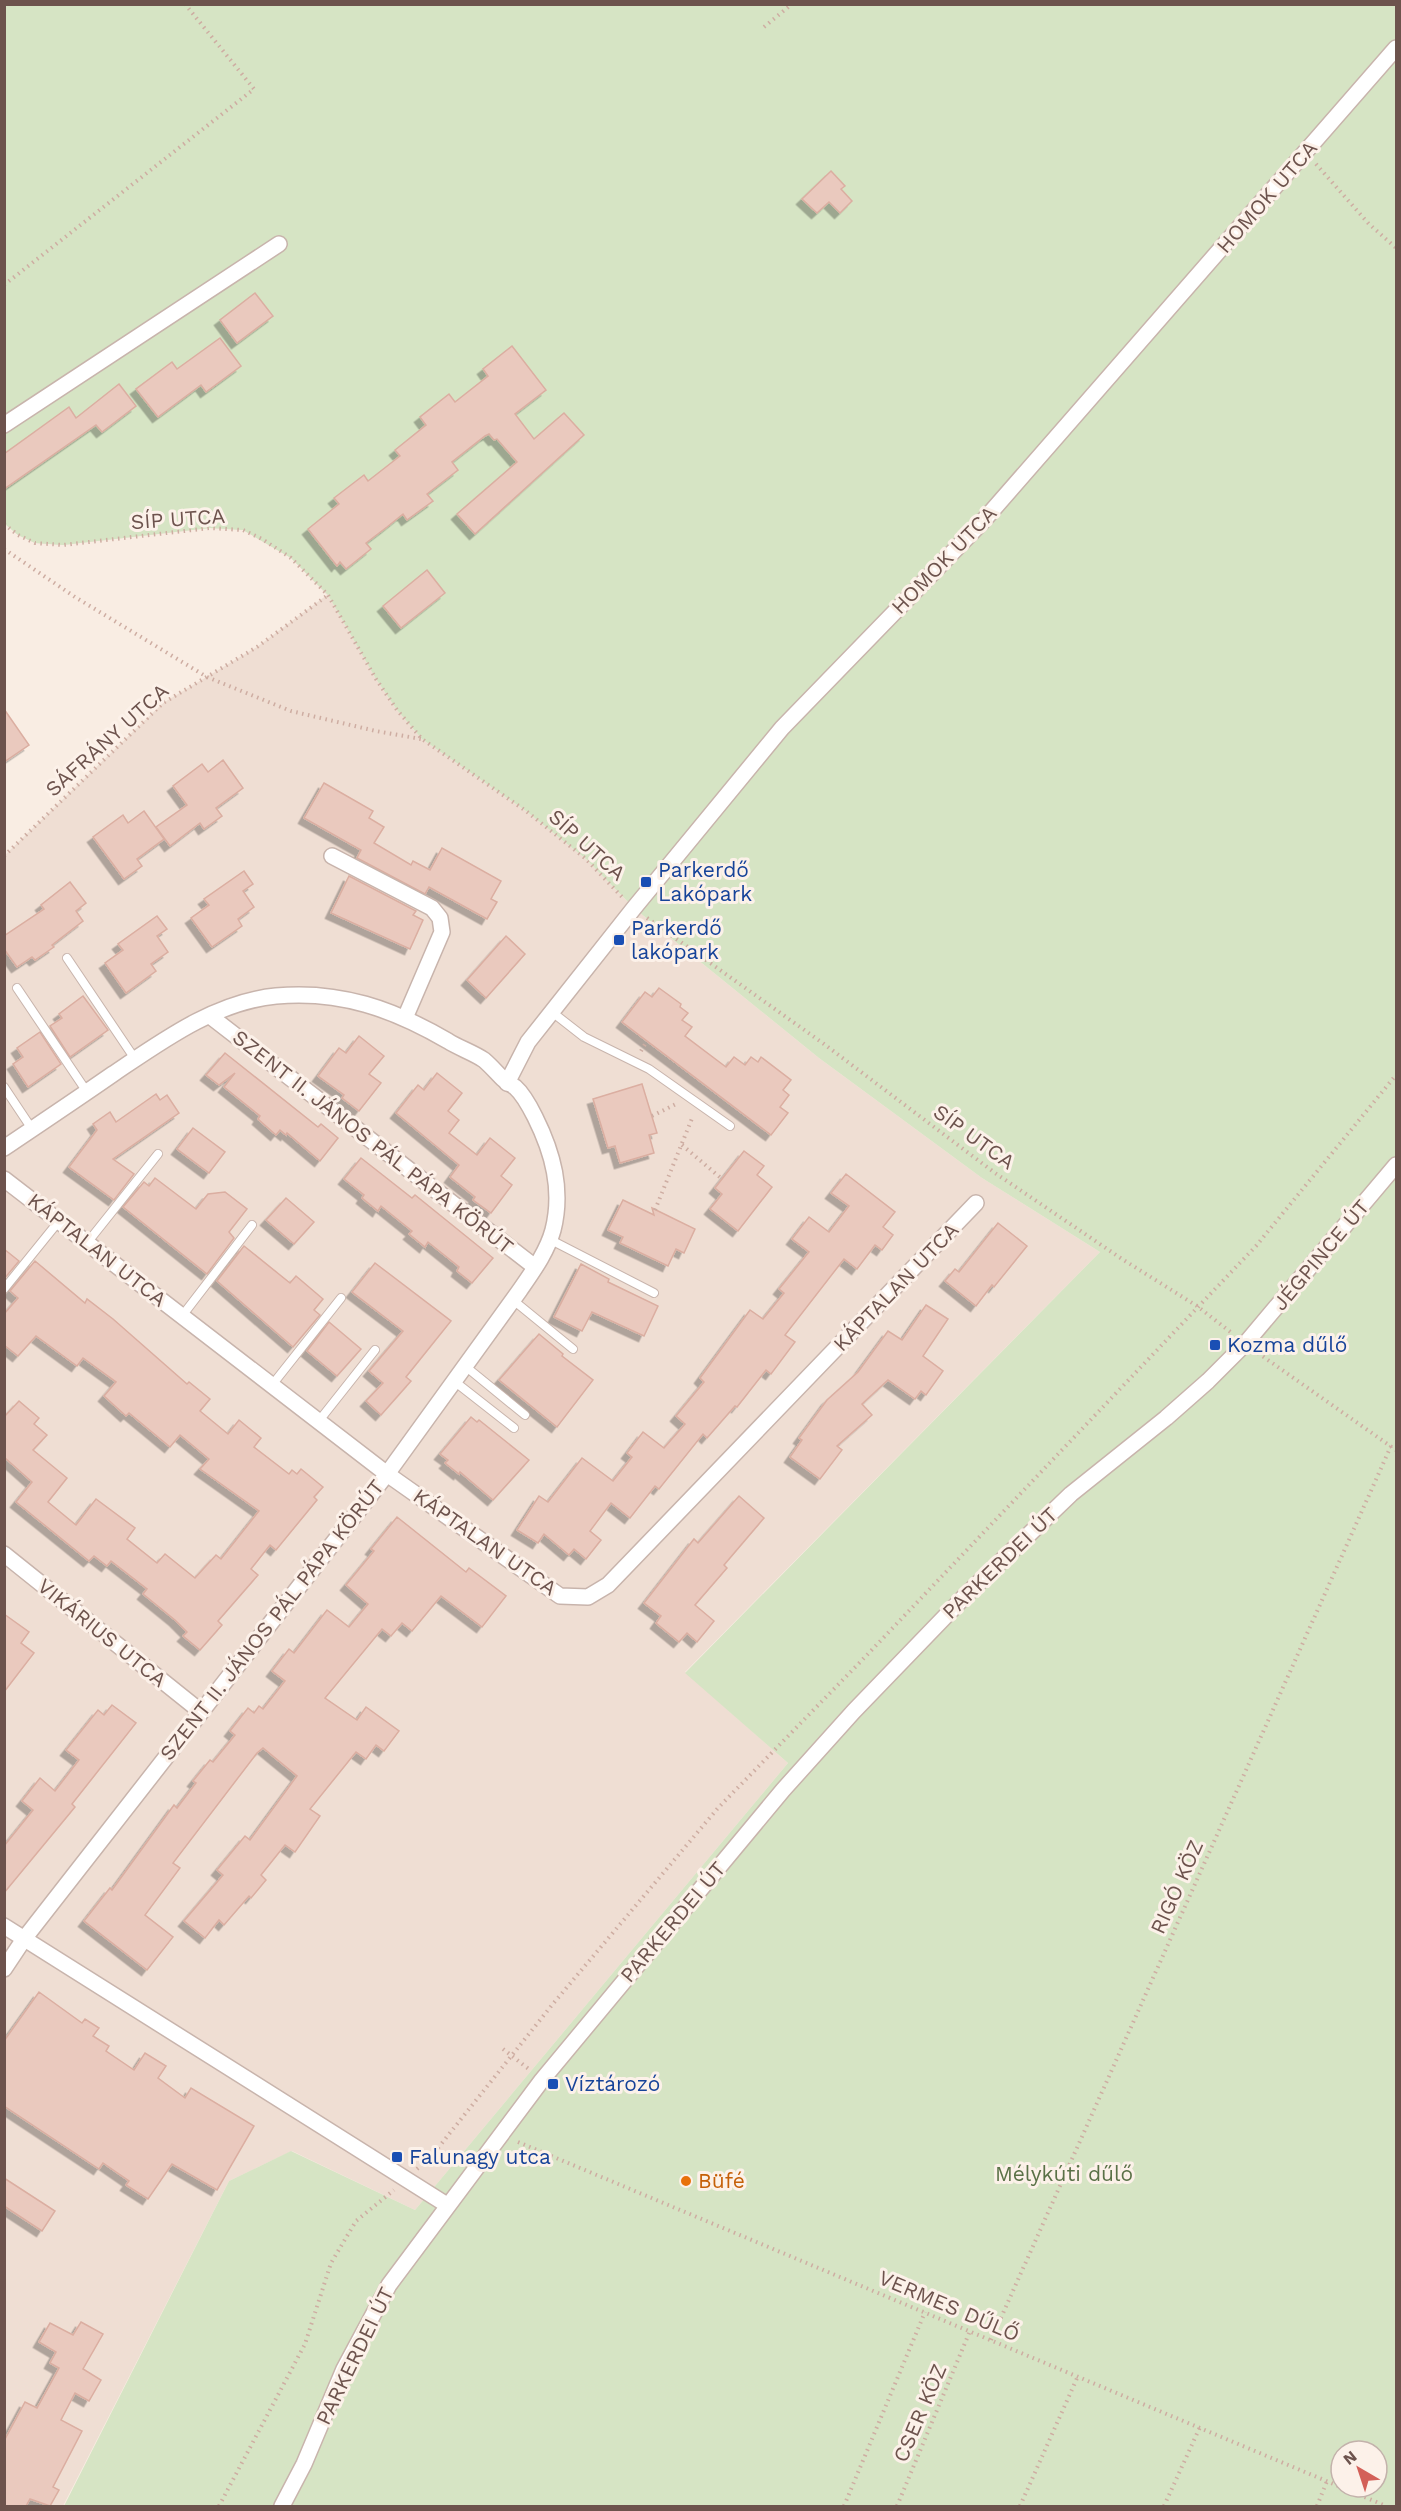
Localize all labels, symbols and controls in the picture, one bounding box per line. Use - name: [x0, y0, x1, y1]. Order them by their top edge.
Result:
- street label: HOMOK UTCA: [1211, 135, 1322, 258]
- street label: HOMOK UTCA: [886, 500, 1002, 619]
- street label: SÍP UTCA: [130, 503, 226, 534]
- street label: SÁFRÁNY UTCA: [40, 678, 173, 801]
- street label: SÍP UTCA: [544, 804, 631, 886]
- place label: Parkerdő Lakópark: [658, 857, 752, 906]
- marker: Parkerdő Lakópark: [639, 875, 653, 889]
- place label: Parkerdő lakópark: [631, 915, 722, 964]
- marker: Parkerdő lakópark: [612, 933, 626, 947]
- street label: SZENT II. JÁNOS PÁL PÁPA KÖRÚT: [228, 1024, 519, 1259]
- street label: SÍP UTCA: [929, 1099, 1020, 1175]
- street label: KÁPTALAN UTCA: [23, 1188, 172, 1312]
- street label: JÉGPINCE ÚT: [1267, 1194, 1374, 1315]
- street label: KÁPTALAN UTCA: [828, 1217, 964, 1356]
- place label: Kozma dűlő: [1227, 1332, 1347, 1357]
- marker: Kozma dűlő: [1208, 1338, 1222, 1352]
- street label: SZENT II. JÁNOS PÁL PÁPA KÖRÚT: [154, 1474, 389, 1765]
- street label: KÁPTALAN UTCA: [409, 1483, 562, 1601]
- street label: PARKERDEI ÚT: [937, 1501, 1063, 1624]
- street label: VIKÁRIUS UTCA: [33, 1573, 172, 1692]
- street label: RIGÓ KÖZ: [1145, 1836, 1208, 1938]
- street label: PARKERDEI ÚT: [615, 1856, 731, 1987]
- place label: Víztározó: [565, 2071, 660, 2096]
- marker: Víztározó: [546, 2077, 560, 2091]
- place label: Falunagy utca: [409, 2144, 551, 2169]
- marker: Falunagy utca: [390, 2150, 404, 2164]
- park label: Mélykúti dűlő: [995, 2161, 1133, 2186]
- place label: Büfé: [698, 2168, 745, 2193]
- marker: Büfé: [679, 2174, 693, 2188]
- street label: VERMES DŰLŐ: [875, 2265, 1023, 2346]
- street label: PARKERDEI ÚT: [310, 2283, 399, 2429]
- street label: CSER KÖZ: [888, 2360, 951, 2466]
- north arrow: [1329, 2439, 1389, 2499]
- text: N: [1339, 2447, 1360, 2469]

